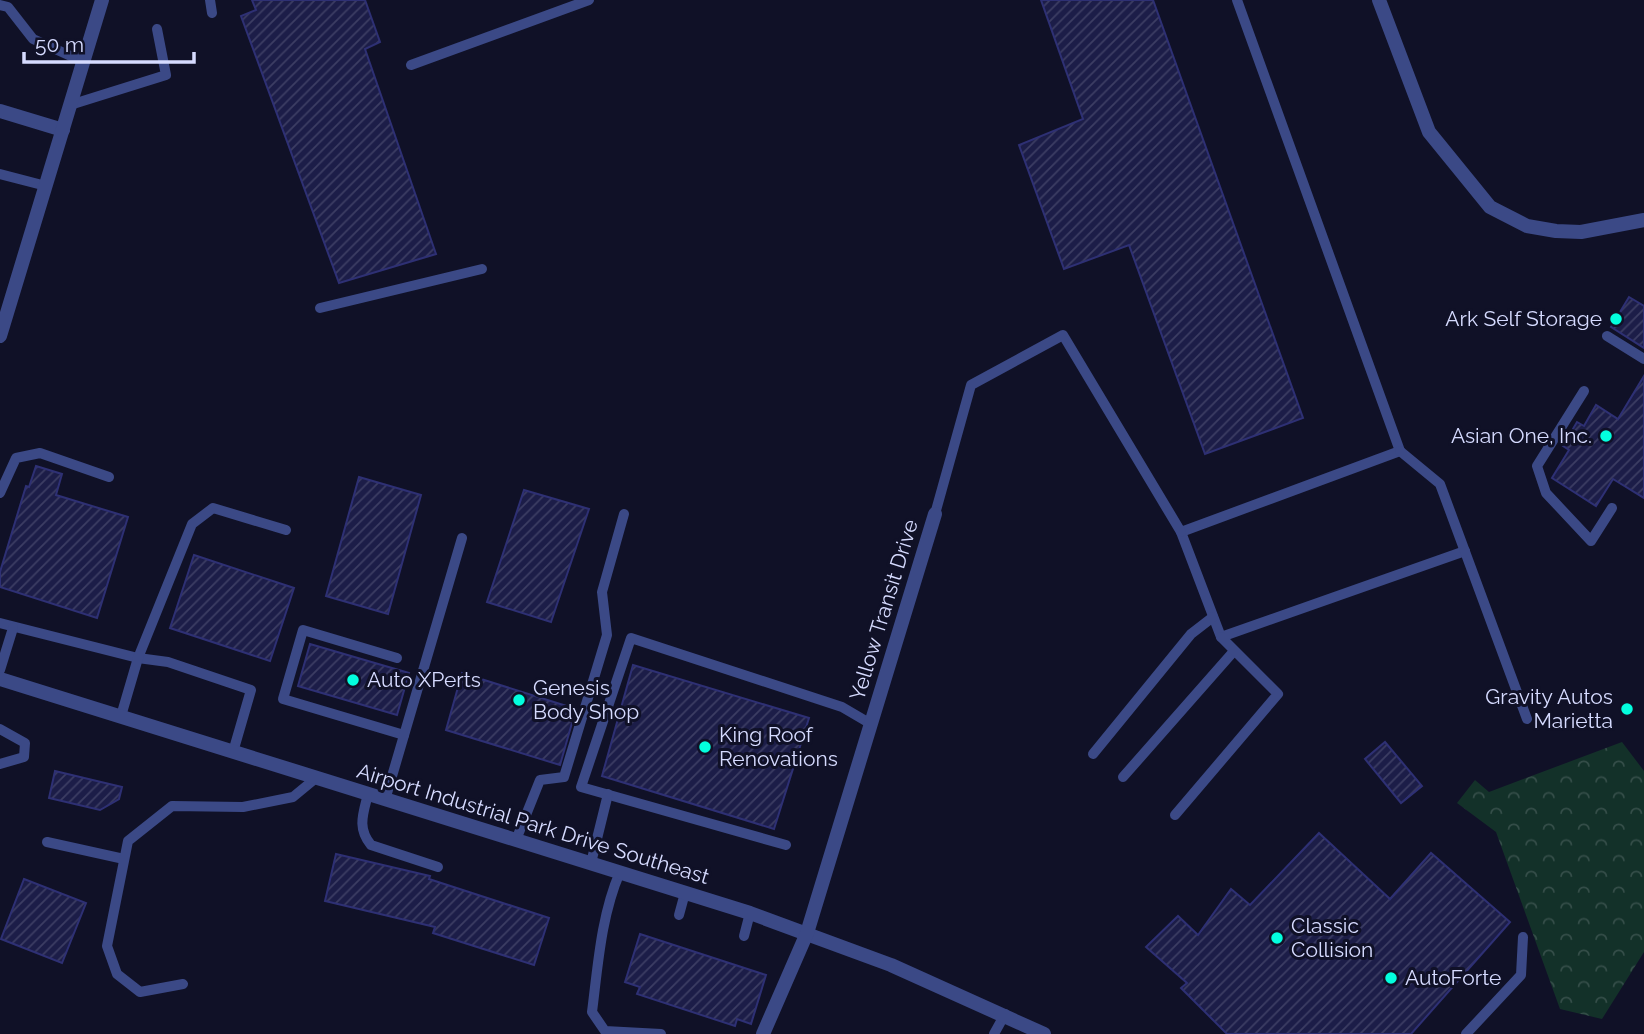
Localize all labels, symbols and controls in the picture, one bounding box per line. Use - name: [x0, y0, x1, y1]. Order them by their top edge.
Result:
- scale bar: [24, 21, 194, 65]
- text: 50 m: [35, 32, 84, 57]
- place label: Ark Self Storage: [1445, 306, 1602, 331]
- marker: Ark Self Storage: [1608, 311, 1624, 327]
- place label: Asian One, Inc.: [1451, 423, 1592, 448]
- marker: Asian One, Inc.: [1598, 428, 1614, 444]
- street label: Yellow Transit Drive: [844, 516, 923, 703]
- place label: Auto XPerts: [367, 667, 481, 692]
- marker: Auto XPerts: [345, 672, 361, 688]
- place label: Genesis Body Shop: [533, 675, 639, 724]
- place label: Gravity Autos Marietta: [1485, 684, 1613, 733]
- marker: Genesis Body Shop: [511, 692, 527, 708]
- marker: Gravity Autos Marietta: [1619, 701, 1635, 717]
- place label: King Roof Renovations: [719, 722, 838, 771]
- marker: King Roof Renovations: [697, 739, 713, 755]
- street label: Airport Industrial Park Drive Southeast: [354, 758, 712, 889]
- place label: Classic Collision: [1291, 913, 1373, 962]
- marker: Classic Collision: [1269, 930, 1285, 946]
- place label: AutoForte: [1405, 965, 1501, 990]
- marker: AutoForte: [1383, 970, 1399, 986]

